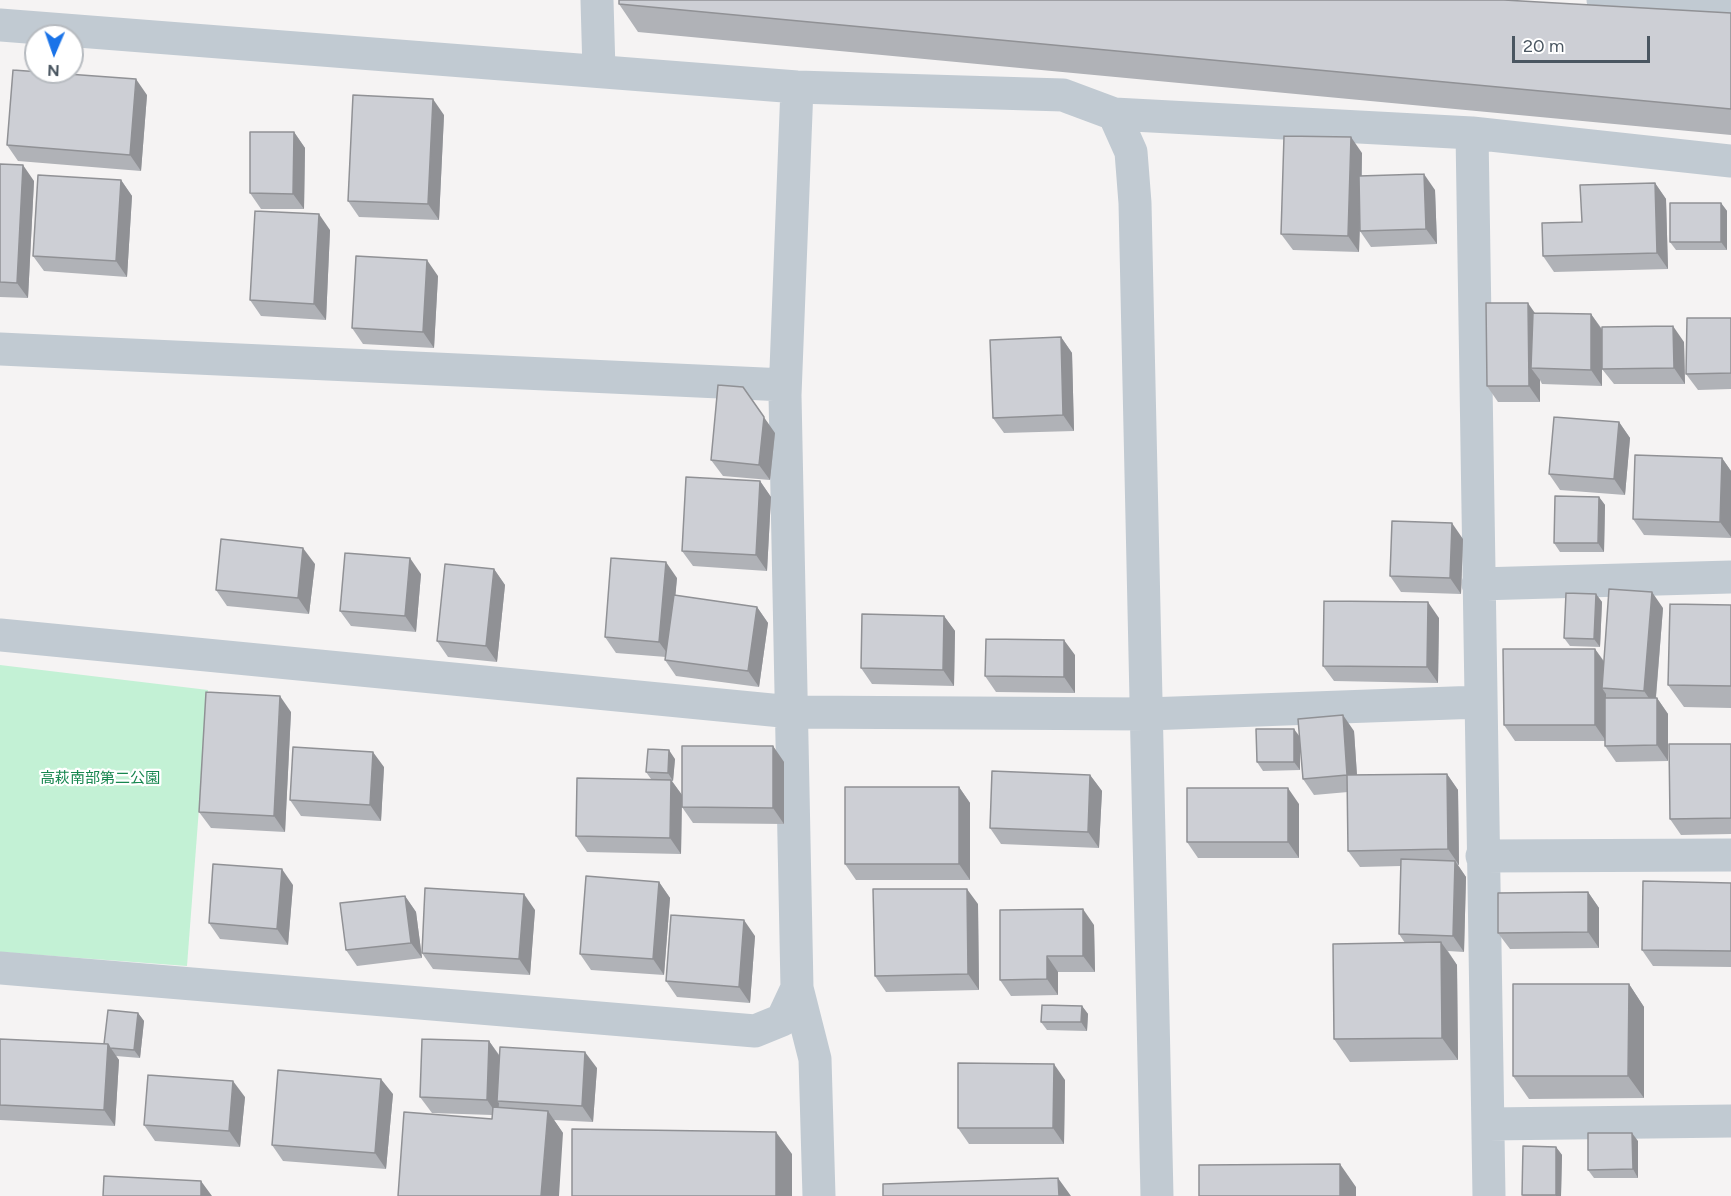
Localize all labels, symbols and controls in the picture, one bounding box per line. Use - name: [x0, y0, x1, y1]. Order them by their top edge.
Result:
- north arrow: [24, 24, 84, 84]
- scale bar: [1515, 24, 1653, 62]
- text: 20 m: [1523, 35, 1564, 57]
- text: N: [47, 61, 60, 80]
- park label: 高萩南部第二公園: [40, 770, 160, 788]

